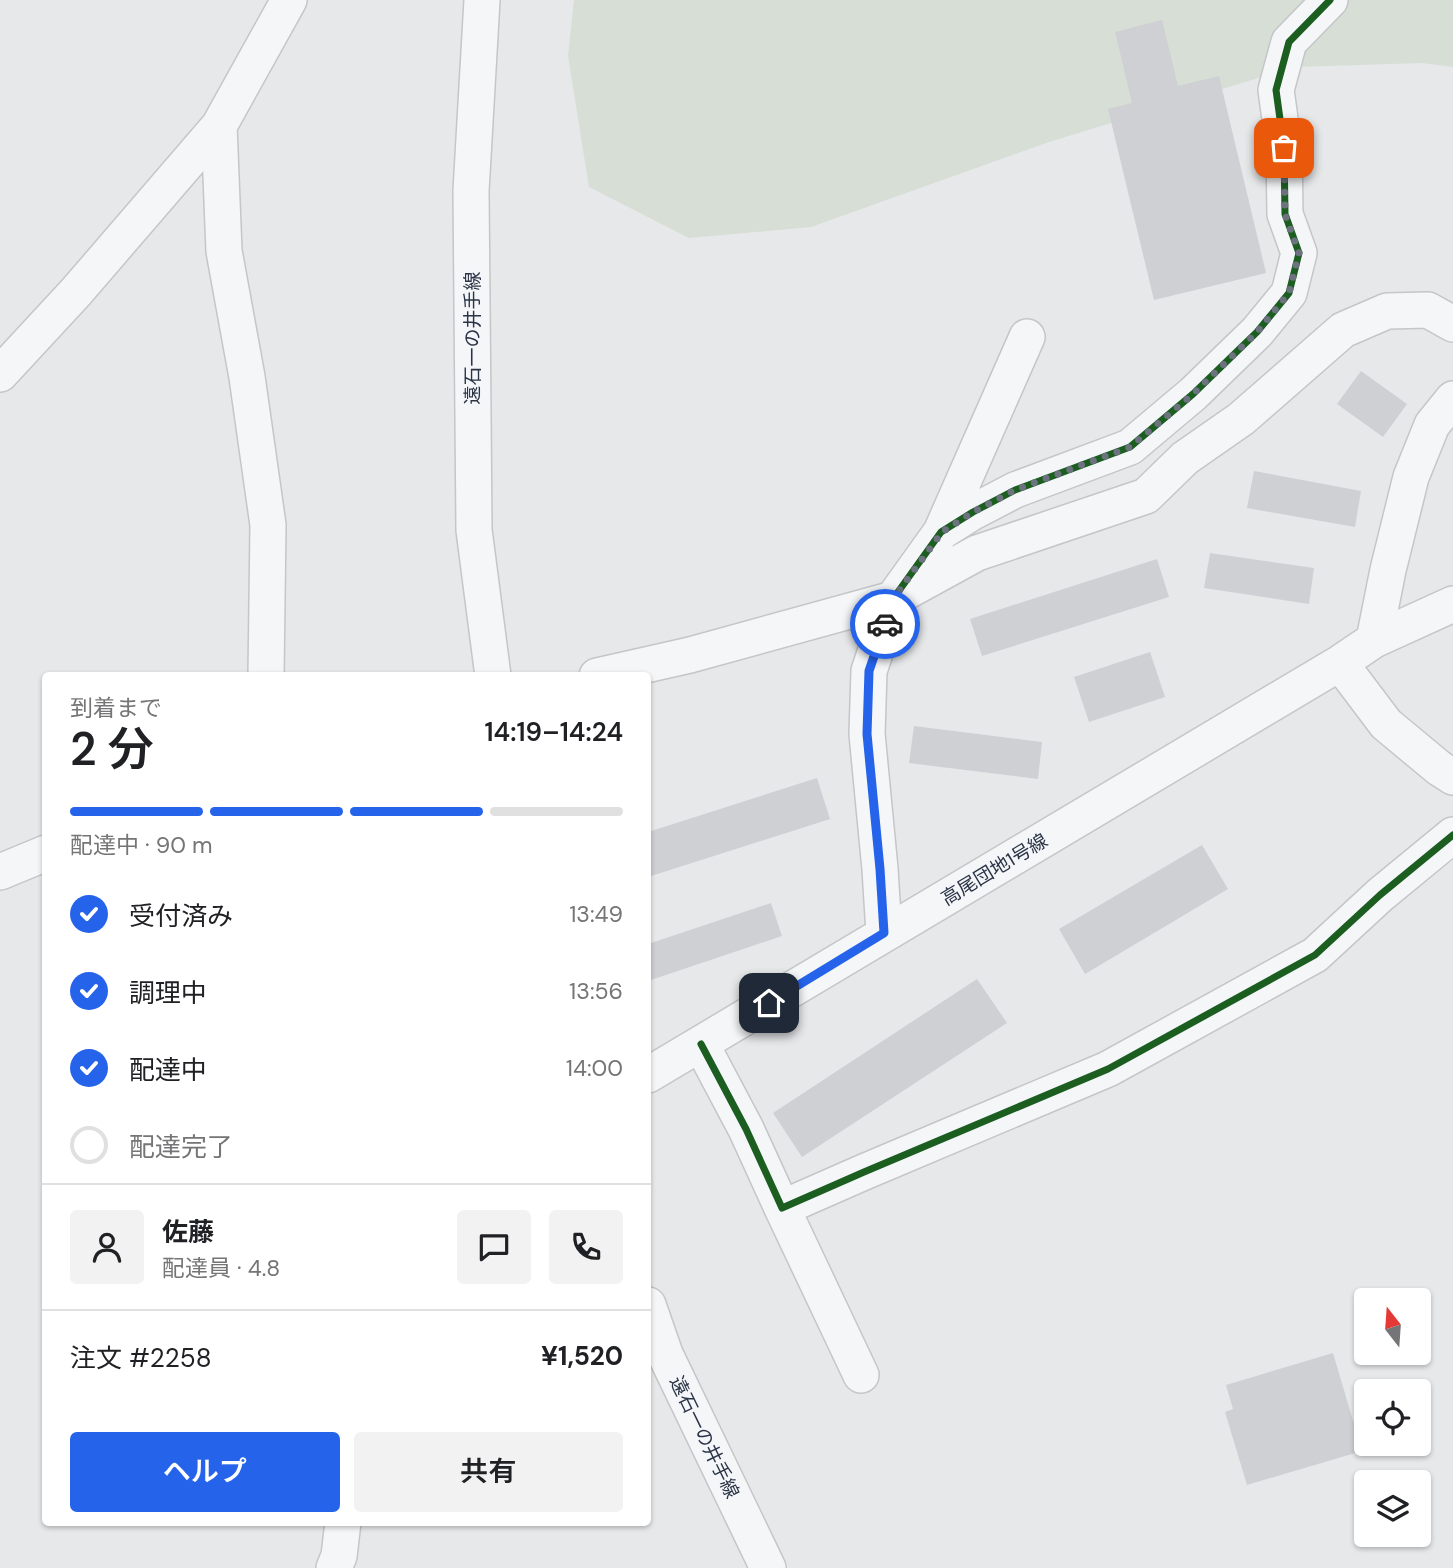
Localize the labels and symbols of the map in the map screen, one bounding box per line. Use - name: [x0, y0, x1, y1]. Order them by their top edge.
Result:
- pin: [1254, 118, 1314, 178]
- street label: 遠石一の井手線: [460, 271, 485, 405]
- courier: [850, 589, 920, 659]
- street label: 高尾団地1号線: [936, 828, 1052, 911]
- pin: [739, 973, 799, 1033]
- north arrow: [1354, 1288, 1432, 1365]
- street label: 遠石一の井手線: [664, 1372, 745, 1502]

